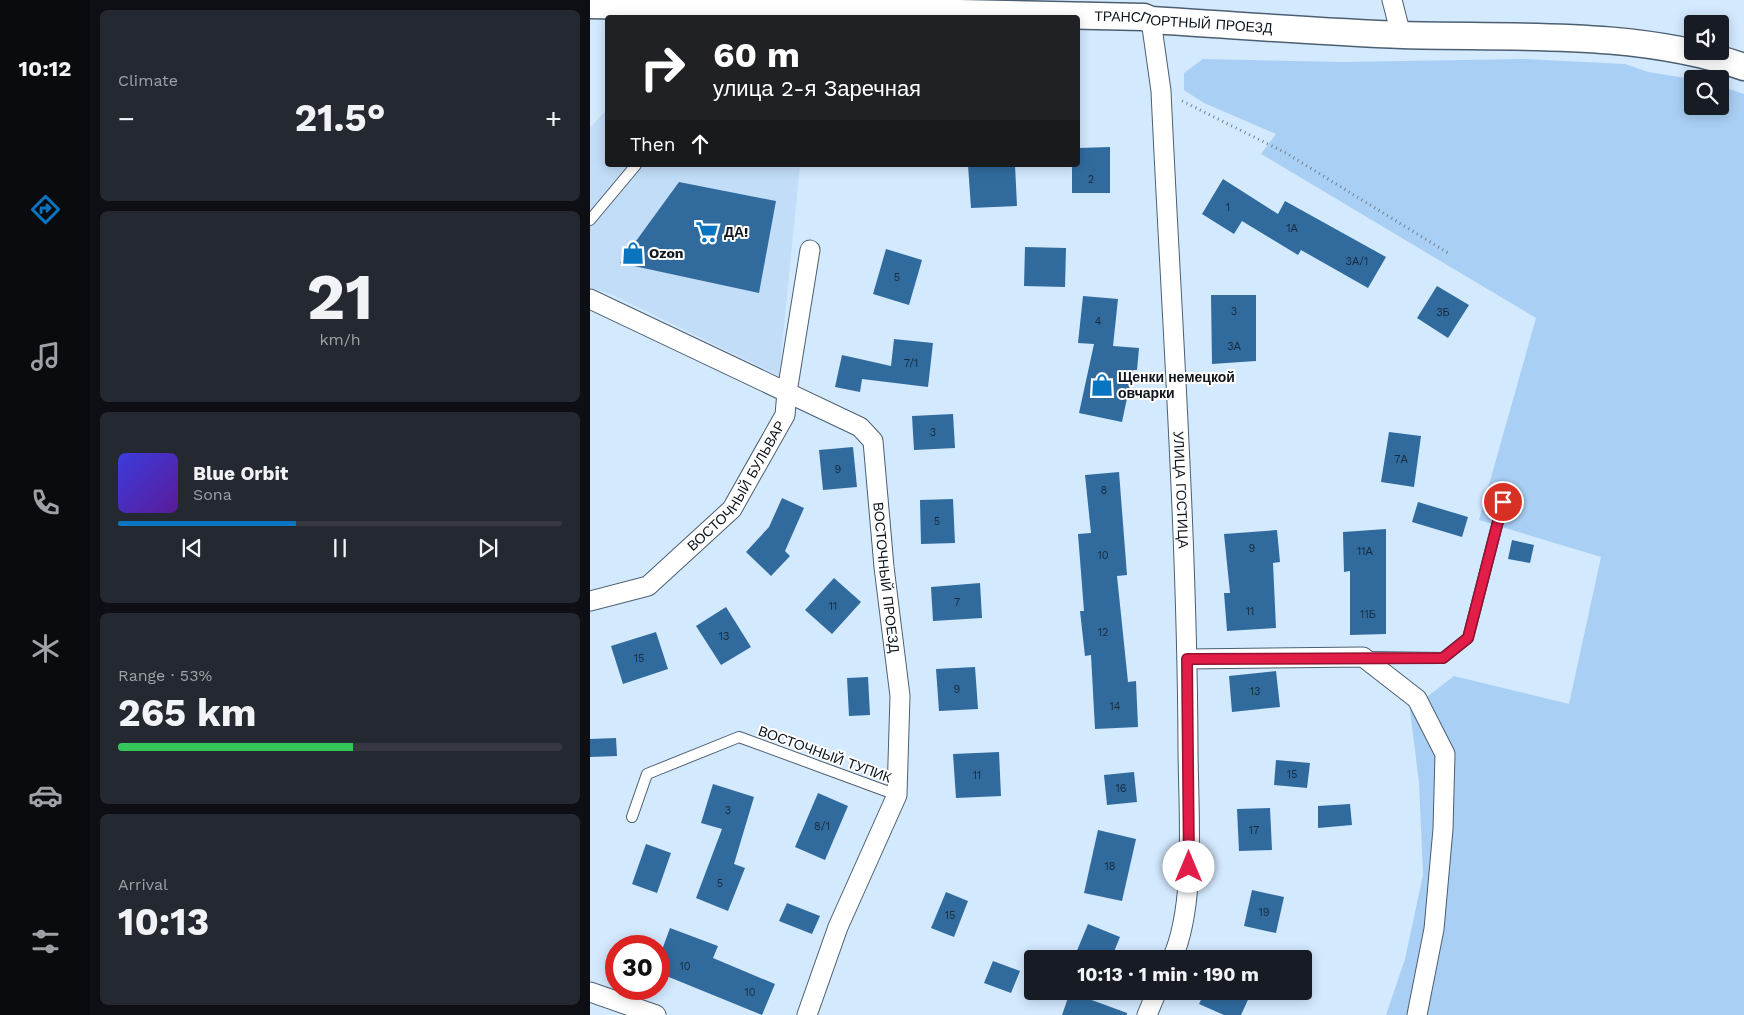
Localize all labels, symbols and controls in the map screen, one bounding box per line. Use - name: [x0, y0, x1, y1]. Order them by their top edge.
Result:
- street label: ТРАНСПОРТНЫЙ ПРОЕЗД: [1094, 8, 1274, 36]
- map controls: [1684, 15, 1729, 115]
- button: sound: [1684, 15, 1729, 60]
- text: 60 m: [713, 34, 800, 76]
- icon: right: [630, 35, 695, 100]
- text: 10:12: [19, 56, 71, 81]
- button: search: [1684, 70, 1729, 115]
- text: Climate: [118, 71, 178, 90]
- text: улица 2-я Заречная: [713, 76, 921, 101]
- text: 21.5°: [294, 96, 386, 140]
- text: −: [118, 102, 135, 135]
- text: +: [545, 102, 562, 135]
- icon: ahead: [686, 130, 714, 158]
- text: Then: [630, 133, 676, 156]
- house number: 2: [1088, 173, 1094, 186]
- icon: directions: [28, 192, 63, 227]
- house number: 1: [1226, 201, 1230, 214]
- supermarket icon: ДА!: [694, 219, 720, 245]
- house number: 1А: [1286, 222, 1298, 235]
- place label: ДА!: [724, 224, 748, 240]
- shop icon: Ozon: [620, 240, 646, 266]
- place label: Ozon: [649, 245, 684, 261]
- house number: 3А/1: [1346, 255, 1368, 268]
- text: 21: [307, 259, 373, 335]
- house number: 5: [894, 271, 900, 284]
- house number: 3: [1231, 305, 1237, 318]
- house number: 3Б: [1436, 306, 1450, 319]
- house number: 4: [1095, 315, 1102, 328]
- text: km/h: [319, 330, 361, 349]
- icon: music: [28, 339, 63, 374]
- house number: 3А: [1227, 340, 1242, 353]
- house number: 7/1: [904, 357, 918, 370]
- place label: Щенки немецкой овчарки: [1118, 369, 1235, 401]
- shop icon: Щенки немецкой овчарки: [1089, 372, 1115, 398]
- street label: ВОСТОЧНЫЙ БУЛЬВАР: [684, 418, 788, 554]
- house number: 3: [930, 426, 936, 439]
- street label: УЛИЦА ГОСТИЦА: [1170, 431, 1192, 550]
- house number: 7А: [1394, 453, 1408, 466]
- text: Blue Orbit: [193, 462, 288, 485]
- house number: 9: [835, 463, 842, 476]
- pin: [1482, 481, 1524, 523]
- house number: 8: [1101, 484, 1108, 497]
- icon: phone: [28, 485, 63, 520]
- text: Sona: [193, 485, 232, 504]
- icon: arrive: [1489, 488, 1517, 516]
- street label: ВОСТОЧНЫЙ ПРОЕЗД: [870, 501, 903, 654]
- house number: 5: [934, 515, 940, 528]
- icon: previous: [178, 534, 206, 562]
- icon: pause: [326, 534, 354, 562]
- icon: next: [474, 534, 502, 562]
- house number: 9: [1249, 542, 1256, 555]
- house number: 11А: [1357, 545, 1374, 558]
- house number: 10: [1097, 549, 1109, 562]
- house number: 7: [954, 596, 960, 609]
- house number: 11: [829, 600, 837, 613]
- house number: 11: [1246, 605, 1254, 618]
- house number: 11Б: [1360, 608, 1376, 621]
- house number: 12: [1098, 626, 1108, 639]
- house number: 13: [719, 630, 729, 643]
- icon: climate: [28, 631, 63, 666]
- house number: 15: [634, 652, 644, 665]
- text: Range · 53%: [118, 666, 212, 685]
- house number: 9: [954, 683, 961, 696]
- house number: 13: [1250, 685, 1260, 698]
- text: 265 km: [118, 691, 256, 735]
- house number: 14: [1109, 700, 1121, 713]
- street label: ВОСТОЧНЫЙ ТУПИК: [756, 722, 895, 786]
- house number: 15: [1287, 768, 1297, 781]
- house number: 11: [973, 769, 981, 782]
- icon: car: [28, 778, 63, 813]
- house number: 16: [1116, 782, 1127, 795]
- house number: 3: [725, 804, 731, 817]
- house number: 8/1: [814, 820, 830, 833]
- house number: 17: [1249, 824, 1259, 837]
- position arrow: [1162, 840, 1214, 892]
- house number: 18: [1104, 860, 1116, 873]
- text: Arrival: [118, 875, 168, 894]
- house number: 5: [717, 877, 723, 890]
- text: 10:13: [118, 900, 209, 944]
- house number: 19: [1258, 906, 1270, 919]
- house number: 15: [945, 909, 955, 922]
- icon: filters: [28, 924, 63, 959]
- speed limit sign: 30: [605, 935, 670, 1000]
- house number: 10: [679, 960, 691, 973]
- text: 10:13 · 1 min · 190 m: [1077, 963, 1259, 986]
- house number: 10: [744, 986, 756, 999]

